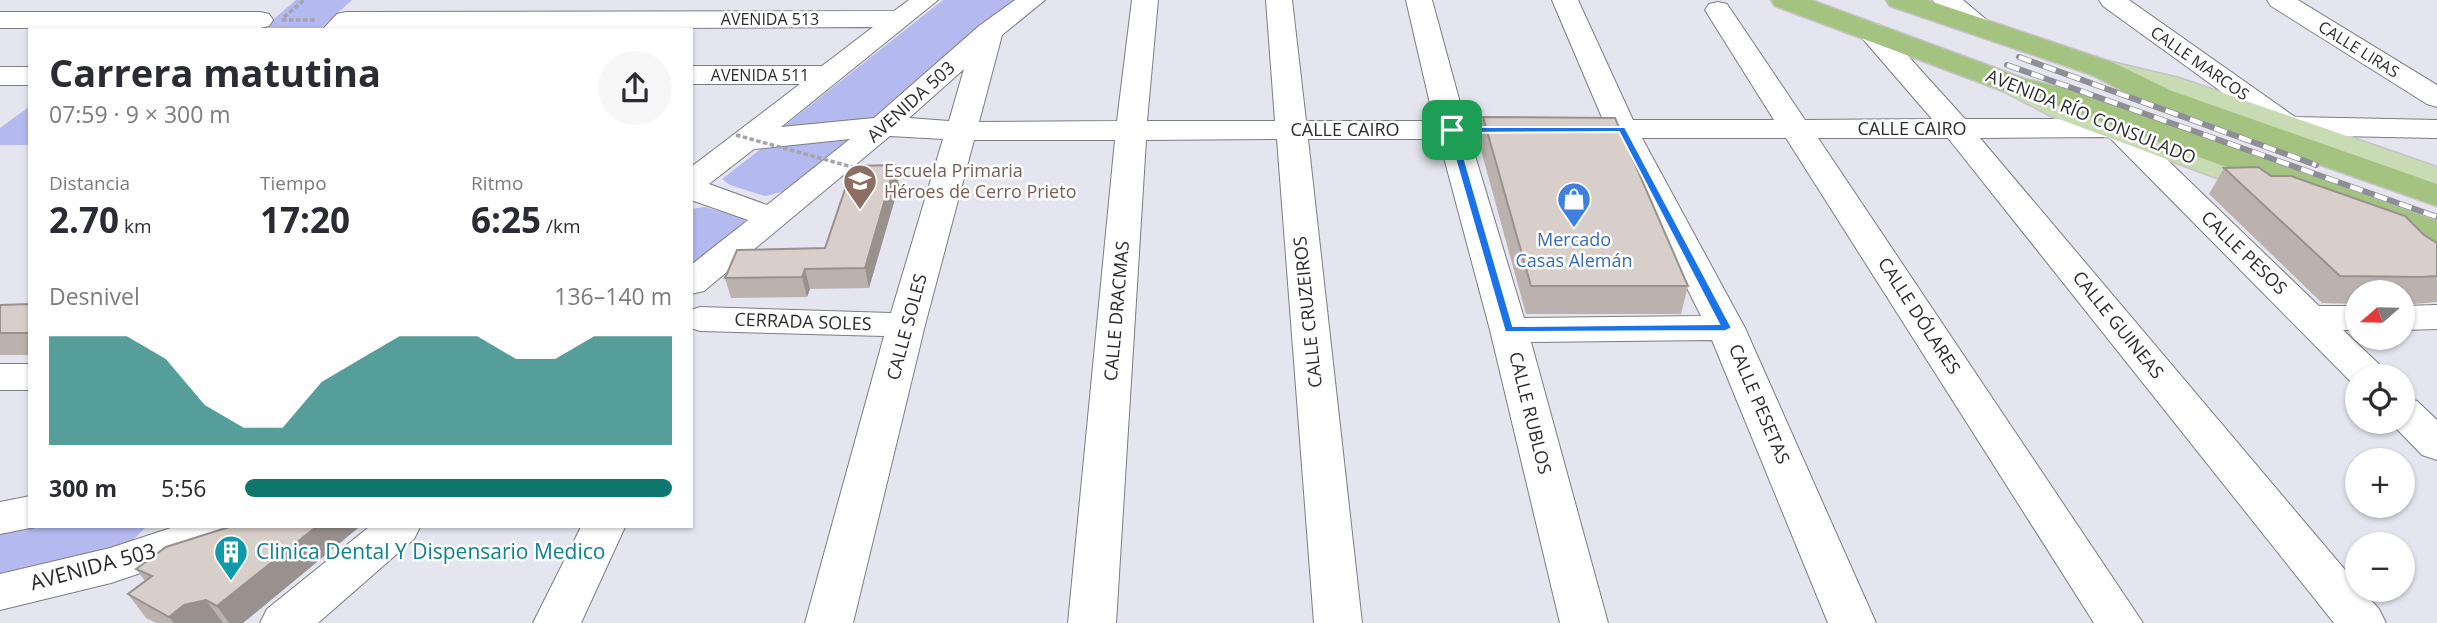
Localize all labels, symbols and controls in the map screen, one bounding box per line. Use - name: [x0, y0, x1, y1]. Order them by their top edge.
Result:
- street label: AVENIDA 513: [721, 8, 819, 30]
- street label: CALLE LIRAS: [2314, 15, 2404, 83]
- street label: CALLE MARCOS: [2146, 21, 2254, 105]
- text: Carrera matutina: [49, 46, 381, 98]
- button: share: [598, 51, 672, 125]
- street label: AVENIDA 503: [861, 55, 959, 147]
- street label: AVENIDA RÍO CONSULADO: [1983, 63, 2200, 169]
- street label: AVENIDA 511: [711, 64, 809, 86]
- text: 07:59 · 9 × 300 m: [49, 98, 231, 130]
- pin: [1422, 100, 1482, 160]
- icon: arrive: [1433, 111, 1471, 149]
- street label: CALLE CAIRO: [1857, 116, 1967, 140]
- street label: CALLE CAIRO: [1290, 117, 1400, 141]
- place label: Escuela Primaria Héroes de Cerro Prieto: [884, 158, 1076, 203]
- school or university icon: Escuela Primaria Héroes de Cerro Prieto: [841, 162, 879, 211]
- text: Distancia: [49, 170, 130, 196]
- text: Tiempo: [260, 170, 327, 196]
- text: Ritmo: [471, 170, 523, 196]
- shop icon: Mercado Casas Alemán: [1555, 180, 1593, 229]
- text: 2.70: [49, 196, 119, 243]
- text: 17:20: [260, 196, 350, 243]
- text: 6:25: [471, 196, 541, 243]
- street label: CALLE PESOS: [2197, 205, 2293, 299]
- text: km: [119, 213, 152, 239]
- text: /km: [541, 213, 581, 239]
- place label: Mercado Casas Alemán: [1516, 227, 1632, 272]
- street label: CALLE CRUZEIROS: [1287, 235, 1327, 389]
- street label: CALLE DRACMAS: [1098, 240, 1134, 382]
- street label: CALLE DÓLARES: [1873, 252, 1967, 379]
- street label: CALLE GUINEAS: [2068, 265, 2170, 383]
- street label: CALLE SOLES: [880, 271, 932, 383]
- text: Desnivel: [49, 280, 140, 312]
- text: 136–140 m: [554, 280, 672, 312]
- north arrow: [2345, 280, 2415, 350]
- map controls: [2345, 280, 2415, 602]
- street label: CERRADA SOLES: [734, 307, 872, 335]
- street label: CALLE PESETAS: [1724, 340, 1796, 467]
- street label: CALLE RUBLOS: [1504, 349, 1558, 477]
- button: locate: [2345, 364, 2415, 434]
- button: +: [2345, 448, 2415, 518]
- text: 300 m: [49, 472, 117, 504]
- text: 5:56: [161, 472, 207, 504]
- button: −: [2345, 532, 2415, 602]
- building icon: Clinica Dental Y Dispensario Medico: [212, 533, 250, 582]
- street label: AVENIDA 503: [27, 536, 159, 596]
- place label: Clinica Dental Y Dispensario Medico: [256, 537, 605, 565]

